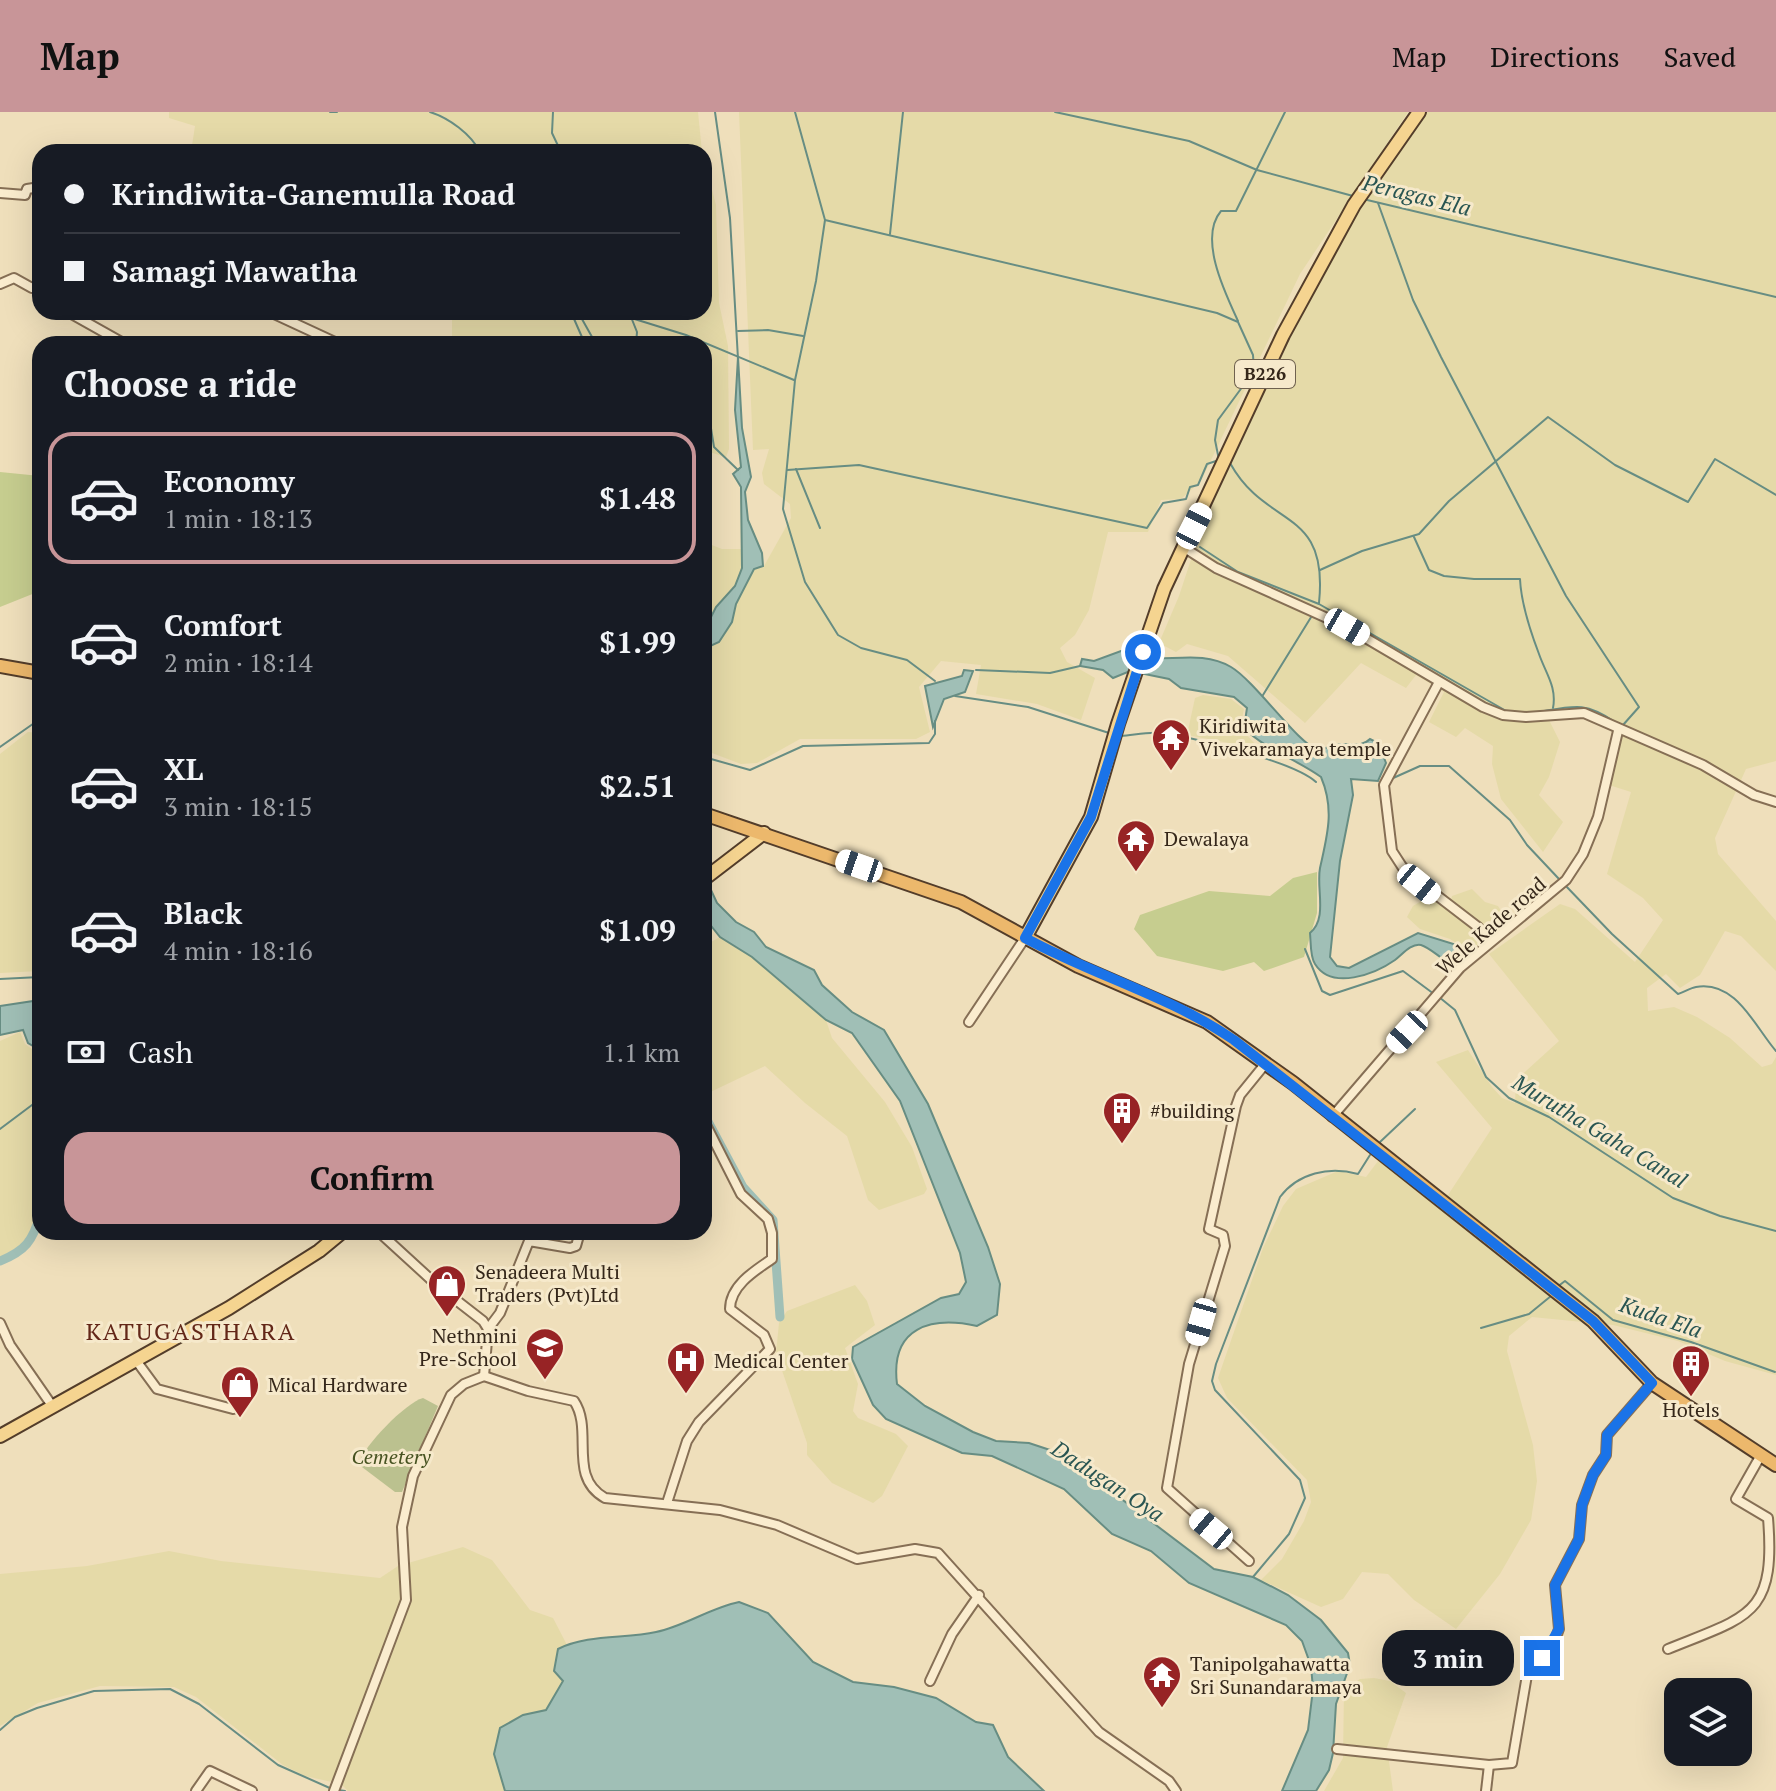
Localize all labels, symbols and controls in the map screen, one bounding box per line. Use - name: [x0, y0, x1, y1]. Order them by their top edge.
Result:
- text: Map: [40, 31, 120, 81]
- text: Map: [1392, 38, 1446, 75]
- text: Directions: [1490, 38, 1620, 75]
- text: Saved: [1664, 38, 1736, 75]
- water label: Peragas Ela: [1359, 167, 1474, 222]
- text: Krindiwita-Ganemulla Road: [112, 174, 515, 214]
- text: Samagi Mawatha: [112, 251, 358, 291]
- text: Choose a ride: [64, 360, 297, 407]
- road number: B226: [1235, 360, 1295, 388]
- text: Economy: [164, 461, 295, 501]
- icon: car: [68, 462, 140, 534]
- text: $1.48: [599, 478, 676, 518]
- car: [1172, 499, 1216, 553]
- text: 1 min · 18:13: [164, 501, 313, 535]
- text: Comfort: [164, 605, 282, 645]
- car: [1320, 605, 1374, 649]
- icon: car: [68, 606, 140, 678]
- text: $1.99: [599, 622, 676, 662]
- route start: [1125, 634, 1161, 670]
- text: 2 min · 18:14: [164, 645, 313, 679]
- place label: Kiridiwita Vivekaramaya temple: [1199, 712, 1391, 762]
- temple icon: Kiridiwita Vivekaramaya temple: [1150, 717, 1192, 772]
- text: XL: [164, 749, 203, 789]
- icon: car: [68, 750, 140, 822]
- text: $2.51: [599, 766, 676, 806]
- text: 3 min · 18:15: [164, 789, 313, 823]
- temple icon: Dewalaya: [1115, 818, 1157, 873]
- place label: Dewalaya: [1164, 825, 1249, 852]
- car: [832, 847, 886, 885]
- car: [1393, 860, 1445, 908]
- street label: Wele Kade road: [1430, 870, 1551, 981]
- text: Black: [164, 893, 242, 933]
- icon: car: [68, 894, 140, 966]
- text: $1.09: [599, 910, 676, 950]
- text: 4 min · 18:16: [164, 933, 313, 967]
- car: [1382, 1006, 1432, 1058]
- icon: cash: [64, 1030, 108, 1074]
- text: Cash: [128, 1032, 193, 1072]
- text: 1.1 km: [603, 1035, 680, 1069]
- water label: Murutha Gaha Canal: [1507, 1066, 1693, 1194]
- building icon: #building: [1101, 1090, 1143, 1145]
- place label: #building: [1150, 1097, 1235, 1124]
- button: Confirm: [64, 1132, 680, 1224]
- place label: Senadeera Multi Traders (Pvt)Ltd: [475, 1258, 620, 1308]
- shop icon: Senadeera Multi Traders (Pvt)Ltd: [426, 1263, 468, 1318]
- water label: Kuda Ela: [1615, 1289, 1706, 1344]
- car: [1183, 1296, 1219, 1348]
- district label: KATUGASTHARA: [86, 1315, 296, 1347]
- place label: Nethmini Pre-School: [419, 1322, 517, 1372]
- school or university icon: Nethmini Pre-School: [524, 1326, 566, 1381]
- hospital icon: Medical Center: [665, 1340, 707, 1395]
- building icon: Hotels: [1670, 1343, 1712, 1398]
- place label: Medical Center: [714, 1347, 849, 1374]
- shop icon: Mical Hardware: [219, 1364, 261, 1419]
- place label: Mical Hardware: [268, 1371, 408, 1398]
- place label: Hotels: [1662, 1396, 1720, 1423]
- water label: Dadugan Oya: [1046, 1433, 1170, 1528]
- park label: Cemetery: [351, 1443, 431, 1470]
- car: [1185, 1504, 1237, 1554]
- callout: 3 min: [1382, 1630, 1514, 1686]
- route end: [1524, 1640, 1560, 1676]
- text: 3 min: [1412, 1641, 1484, 1675]
- place label: Tanipolgahawatta Sri Sunandaramaya: [1190, 1650, 1362, 1700]
- temple icon: Tanipolgahawatta Sri Sunandaramaya: [1141, 1654, 1183, 1709]
- map controls: [1664, 1678, 1752, 1766]
- button: layers: [1664, 1678, 1752, 1766]

